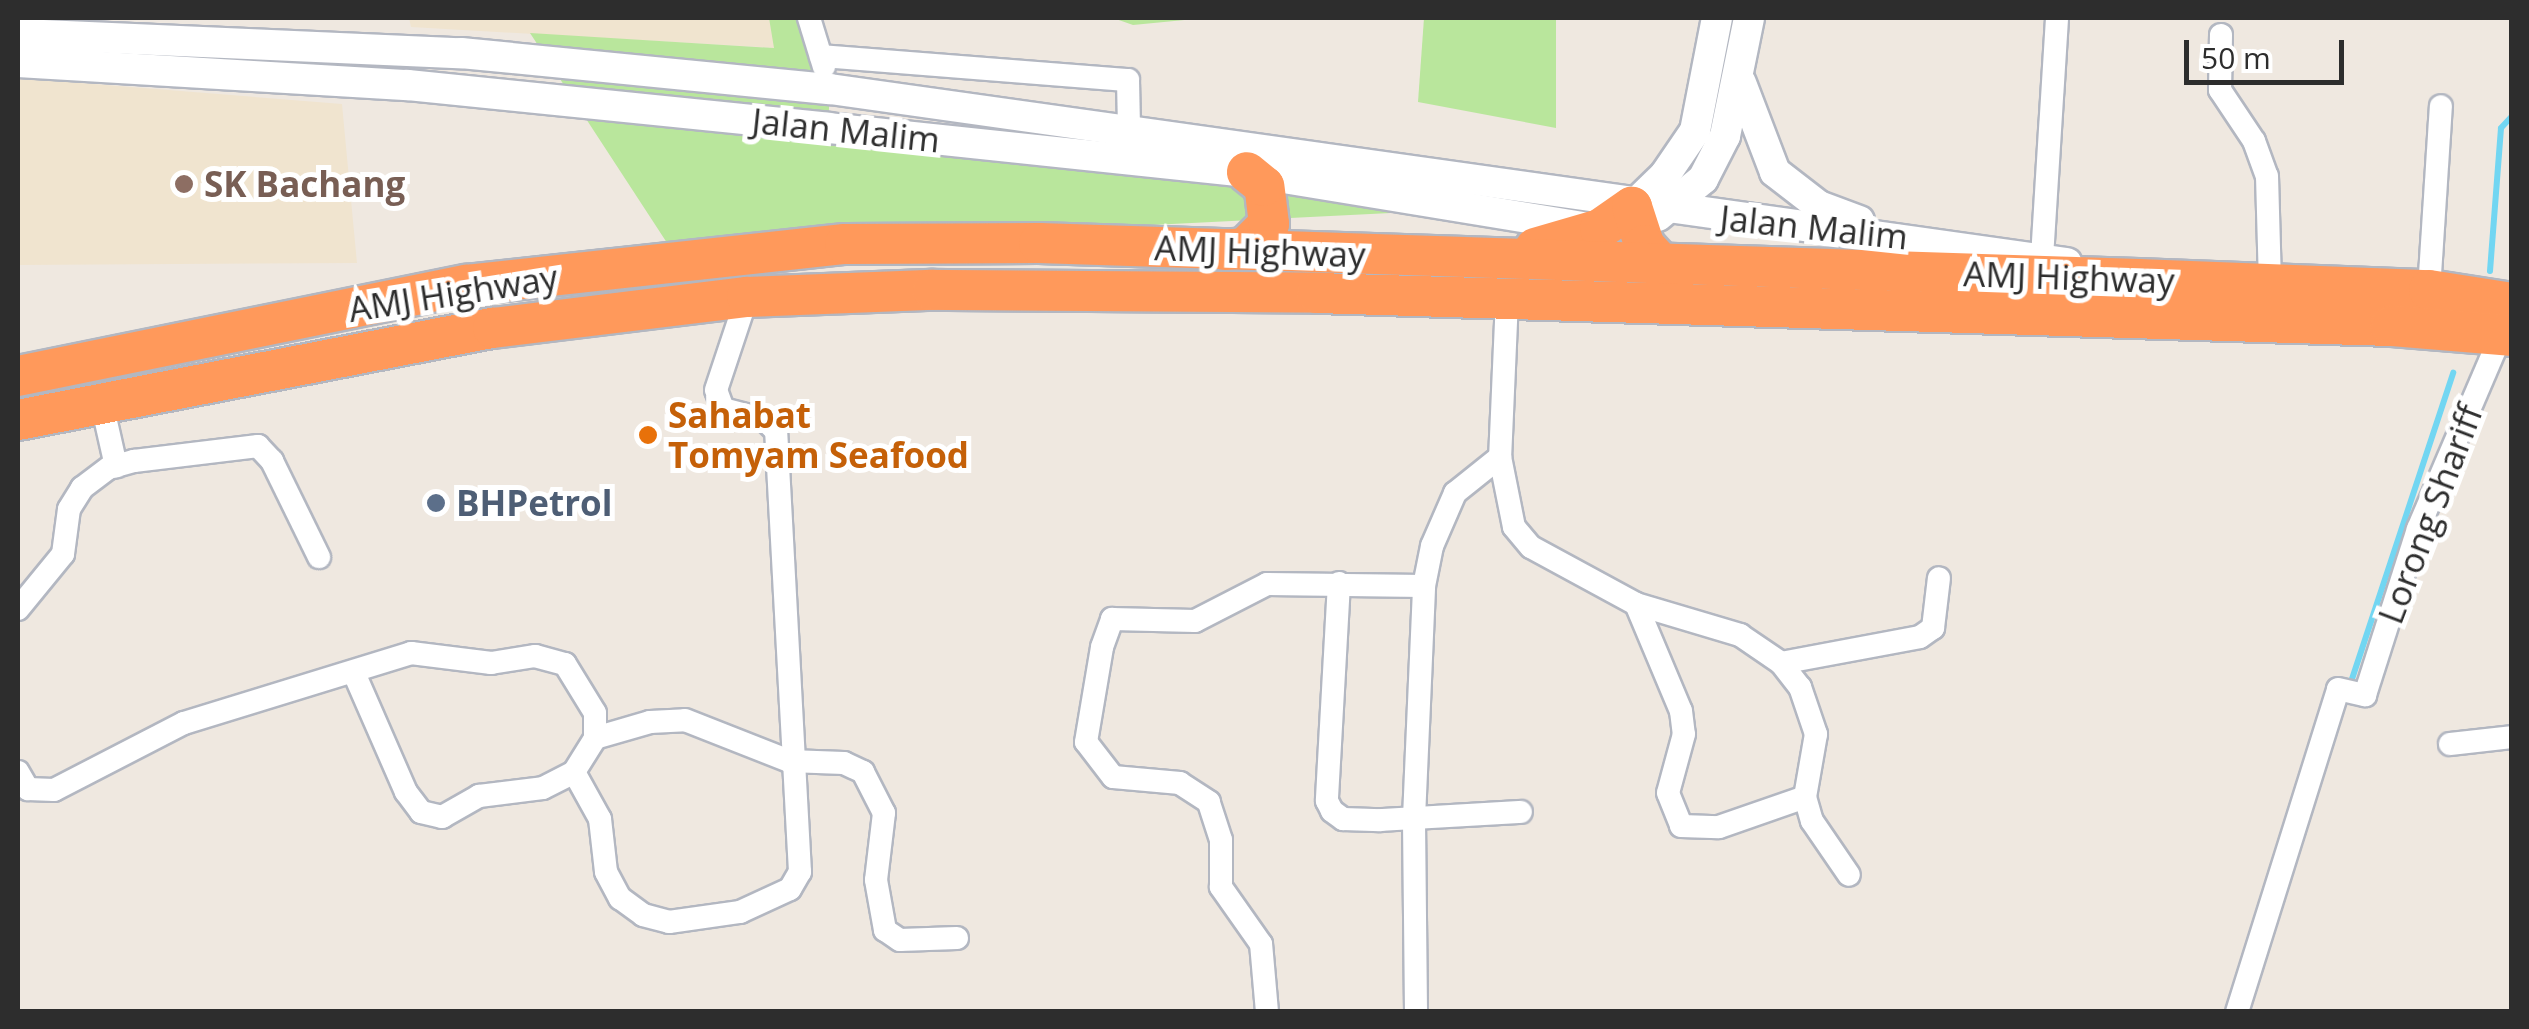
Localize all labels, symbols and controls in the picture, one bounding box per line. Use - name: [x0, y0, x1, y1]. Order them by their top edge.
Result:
- scale bar: [2189, 20, 2349, 82]
- text: 50 m: [2201, 37, 2271, 78]
- street label: Jalan Malim: [750, 99, 942, 161]
- place label: SK Bachang: [204, 163, 405, 205]
- marker: SK Bachang: [173, 173, 195, 195]
- street label: Jalan Malim: [1718, 196, 1910, 258]
- street label: AMJ Highway: [1154, 226, 1366, 276]
- street label: AMJ Highway: [1963, 252, 2175, 302]
- street label: AMJ Highway: [345, 256, 561, 330]
- place label: Sahabat Tomyam Seafood: [668, 394, 969, 476]
- street label: Lorong Shariff: [2369, 399, 2491, 629]
- marker: Sahabat Tomyam Seafood: [637, 424, 659, 446]
- place label: BHPetrol: [456, 482, 612, 524]
- marker: BHPetrol: [425, 492, 447, 514]

